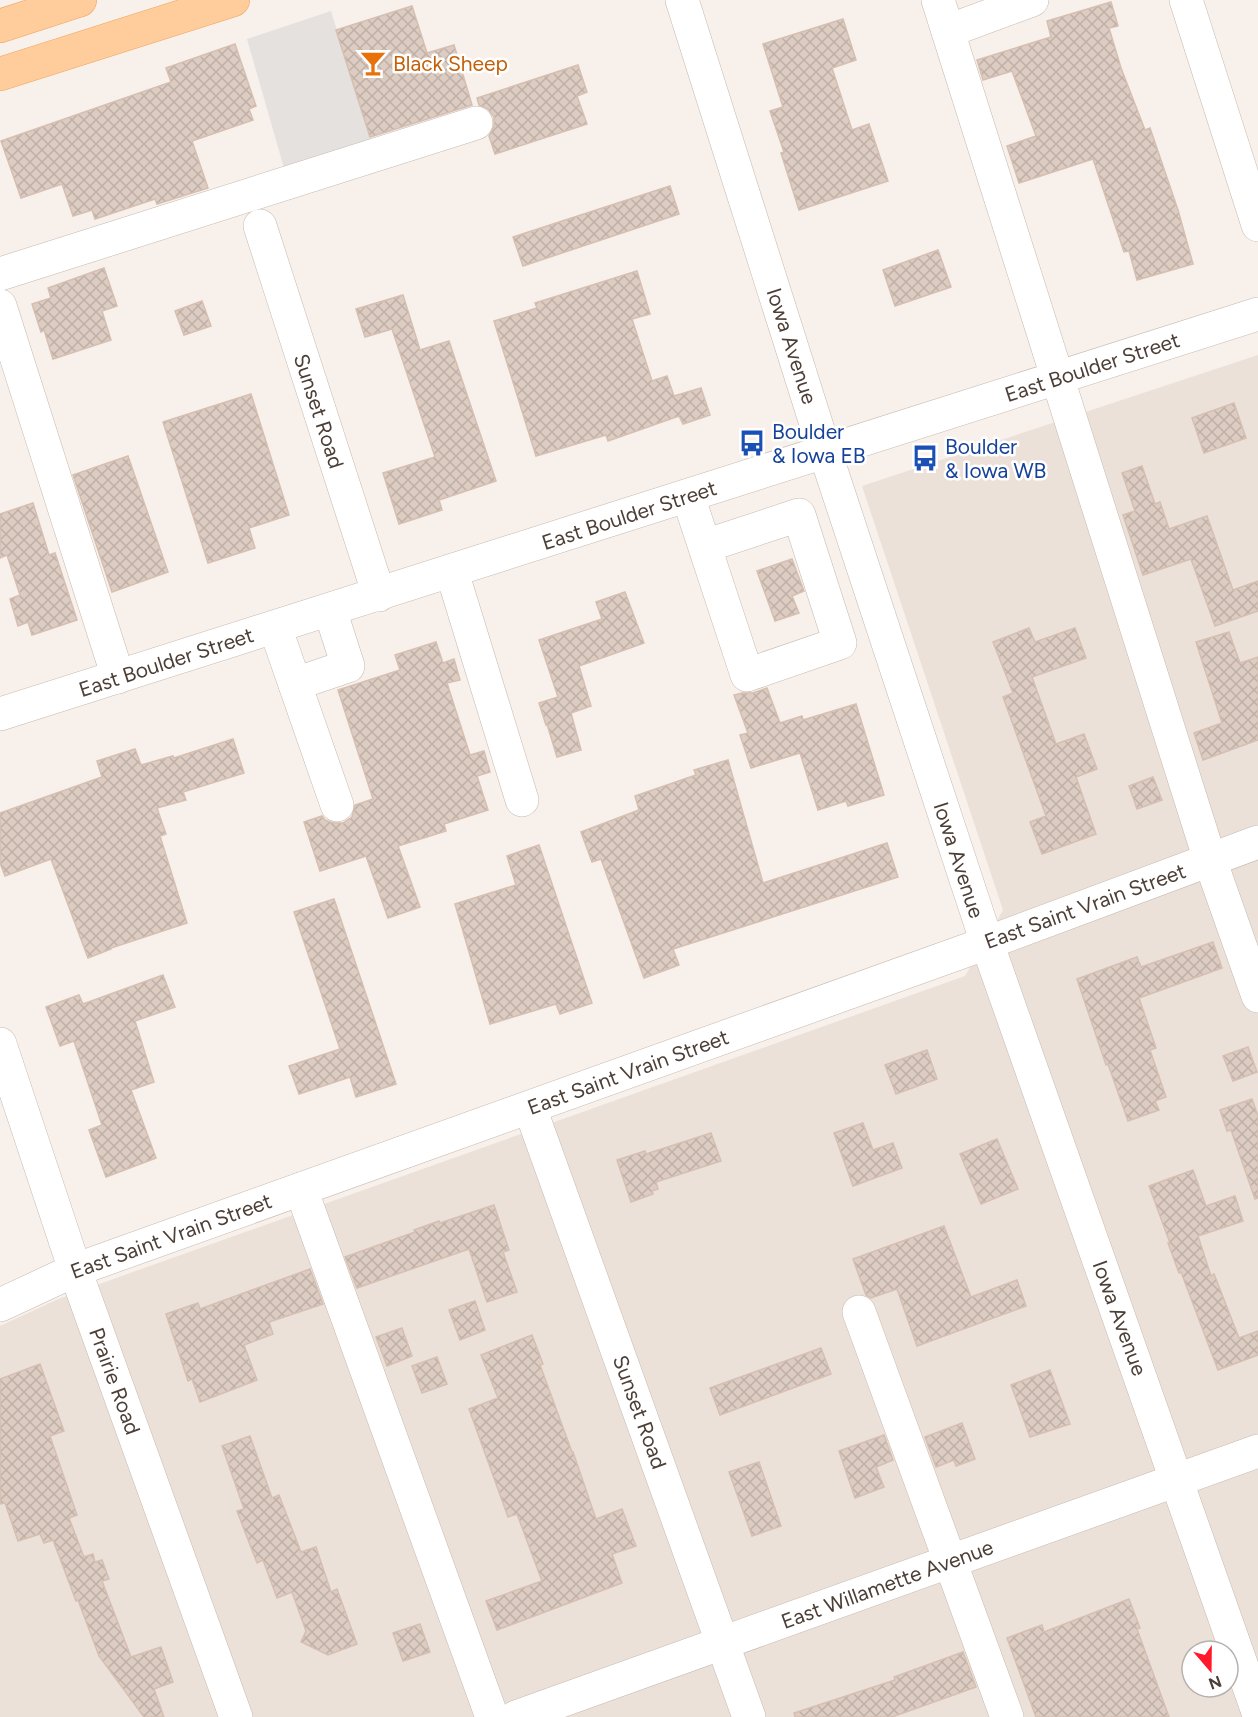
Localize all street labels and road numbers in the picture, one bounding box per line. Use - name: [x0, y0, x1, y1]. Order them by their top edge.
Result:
- street label: Iowa Avenue: [761, 285, 823, 407]
- street label: East Boulder Street: [1001, 327, 1183, 407]
- street label: Sunset Road: [289, 351, 349, 471]
- street label: East Boulder Street: [538, 475, 720, 555]
- street label: East Boulder Street: [75, 622, 257, 702]
- street label: Iowa Avenue: [928, 799, 990, 921]
- street label: East Saint Vrain Street: [981, 858, 1189, 954]
- street label: East Saint Vrain Street: [524, 1024, 732, 1120]
- street label: East Saint Vrain Street: [67, 1188, 275, 1284]
- street label: Iowa Avenue: [1088, 1257, 1152, 1379]
- street label: Prairie Road: [84, 1324, 146, 1438]
- street label: Sunset Road: [608, 1352, 672, 1472]
- street label: East Willamette Avenue: [778, 1534, 996, 1634]

